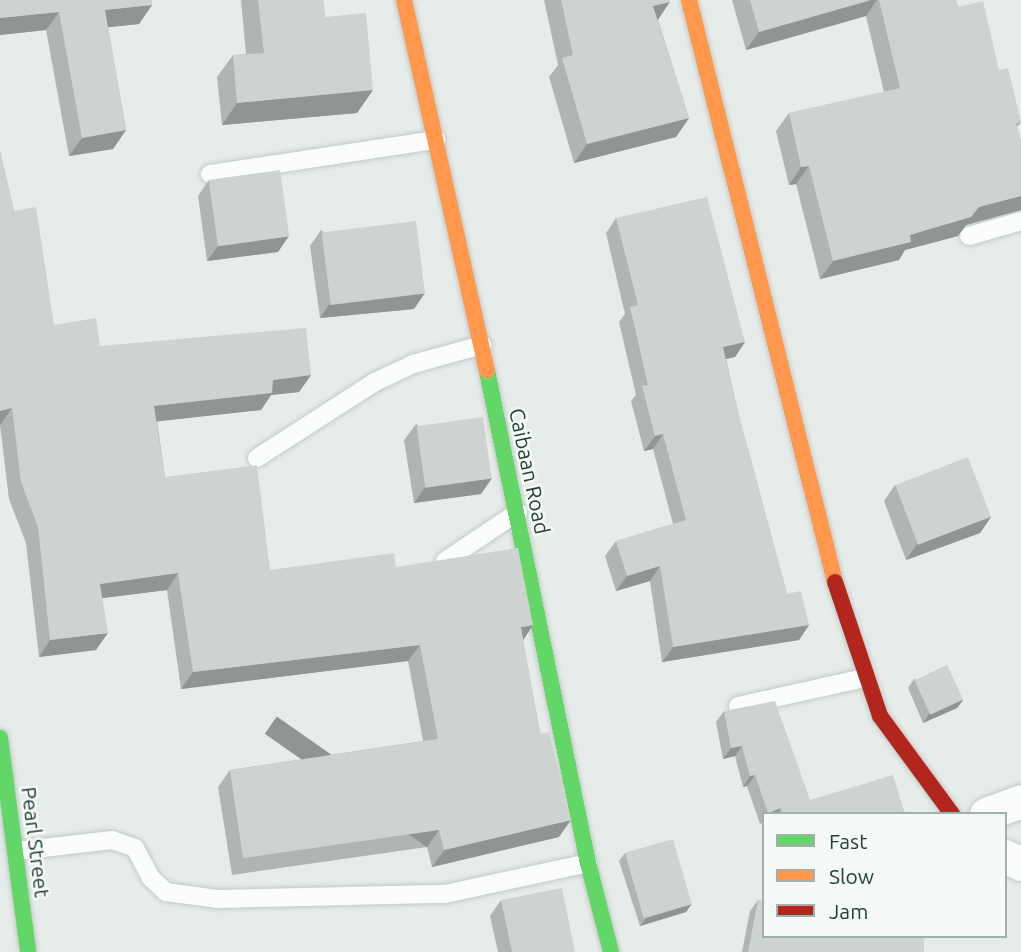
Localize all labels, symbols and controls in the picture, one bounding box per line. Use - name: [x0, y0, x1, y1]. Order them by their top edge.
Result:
- street label: Caibaan Road: [504, 406, 556, 536]
- street label: Pearl Street: [17, 785, 55, 899]
- legend: [762, 812, 1007, 938]
- text: Fast: [829, 829, 867, 853]
- text: Slow: [829, 864, 874, 888]
- text: Jam: [829, 899, 868, 923]

